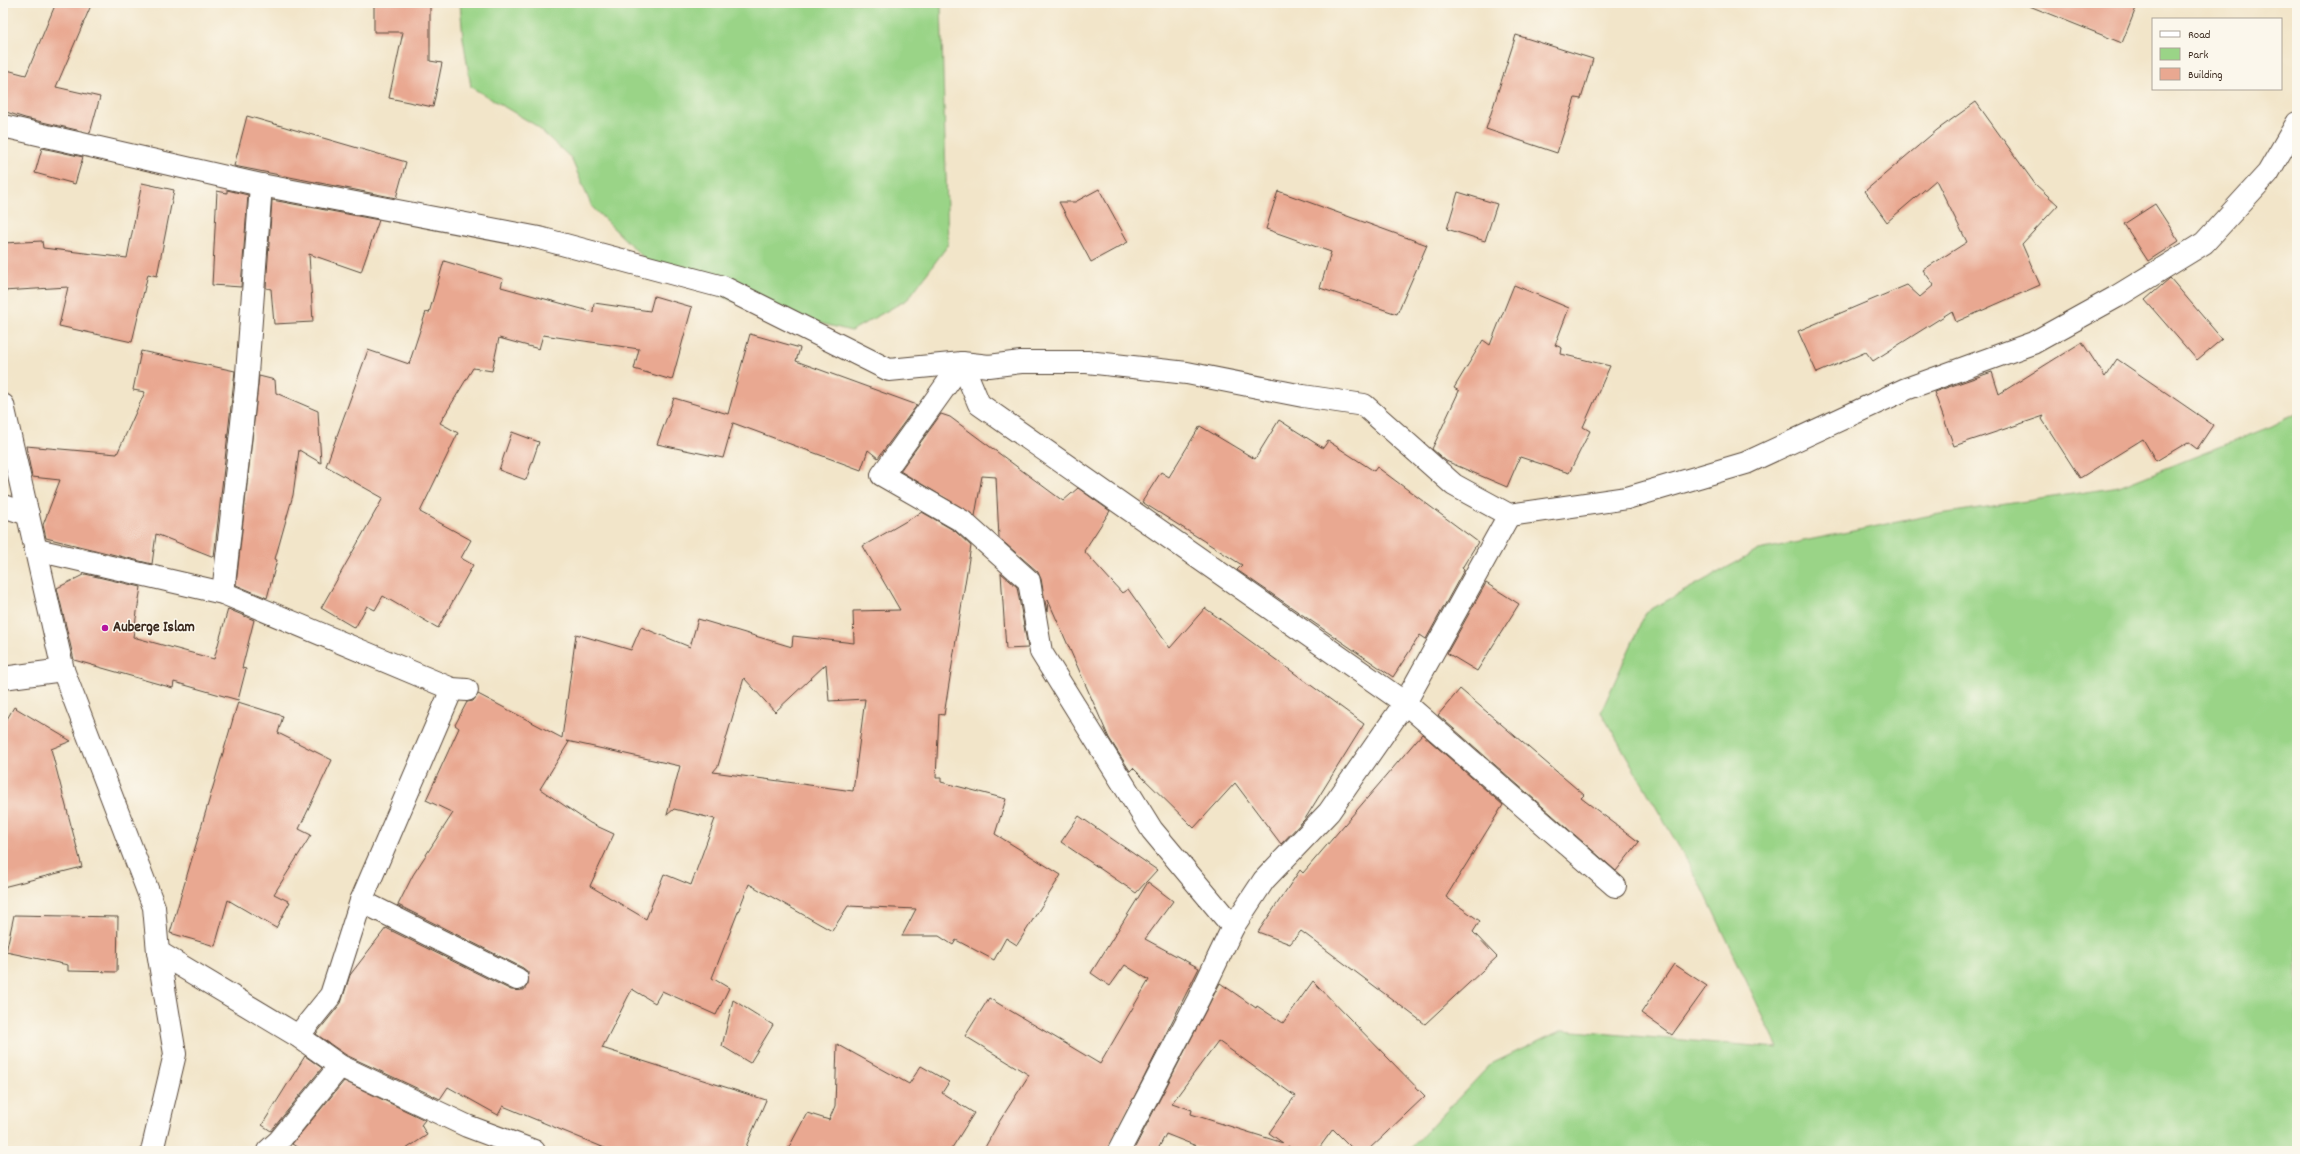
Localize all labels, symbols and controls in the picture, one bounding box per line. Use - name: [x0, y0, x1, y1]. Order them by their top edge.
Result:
- legend: [2152, 18, 2282, 90]
- text: Road: [2188, 27, 2210, 44]
- text: Park: [2188, 47, 2209, 64]
- text: Building: [2188, 67, 2223, 84]
- place label: Auberge Islam: [113, 617, 195, 639]
- marker: Auberge Islam: [100, 623, 110, 633]

